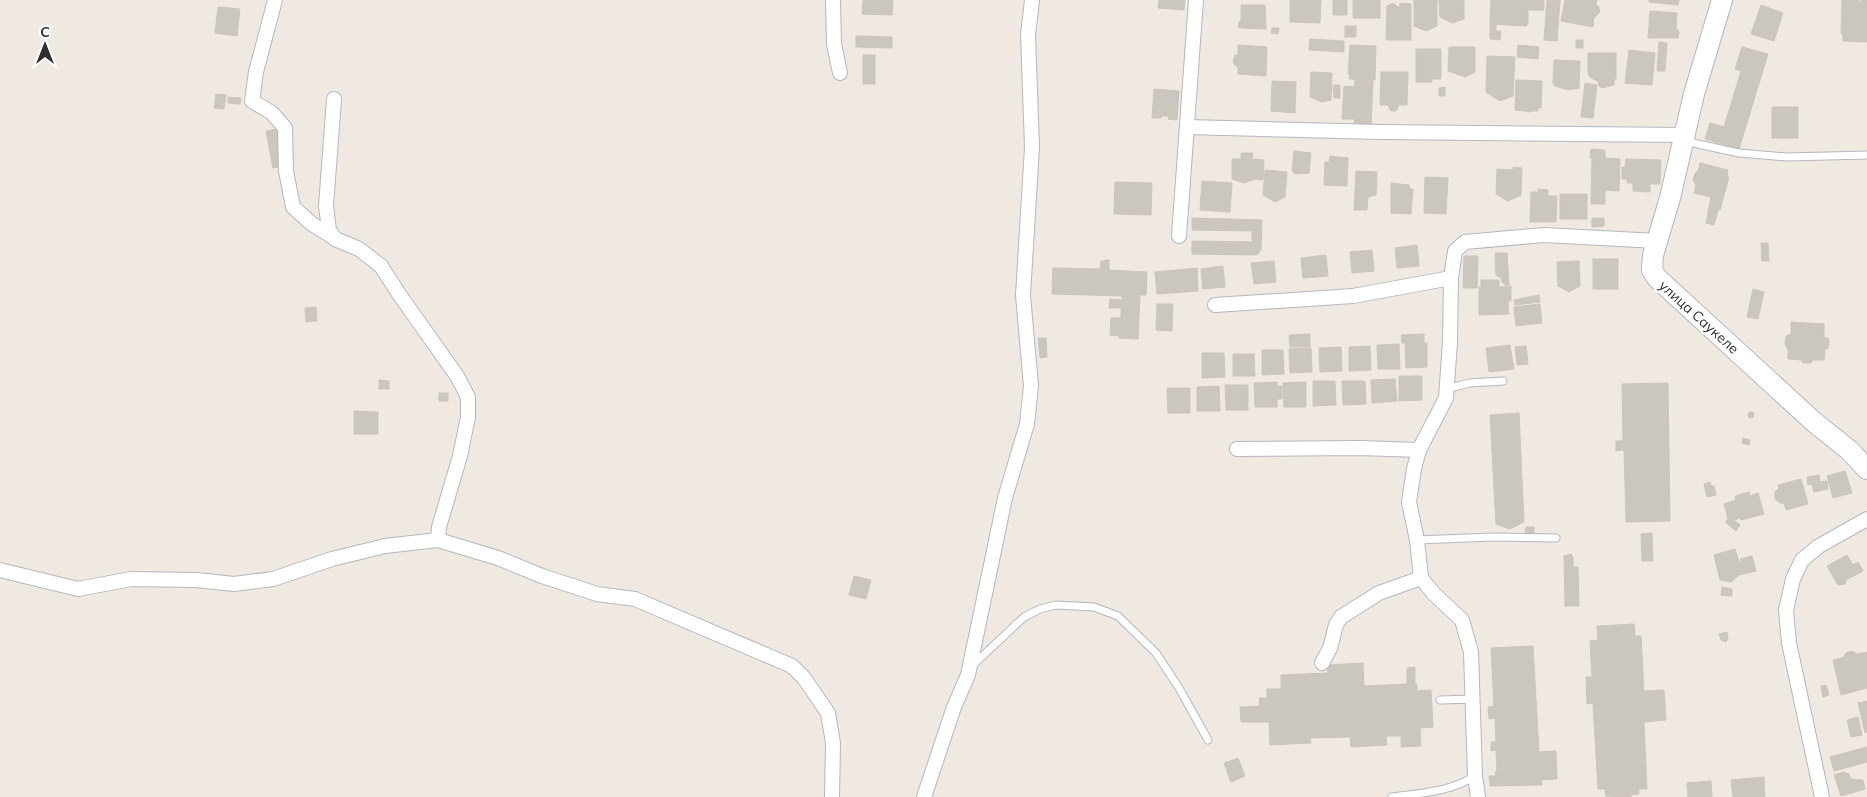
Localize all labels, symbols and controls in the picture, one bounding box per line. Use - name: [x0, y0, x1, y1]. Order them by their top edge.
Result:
- north arrow: [20, 20, 70, 70]
- text: С: [40, 23, 50, 41]
- street label: улица Саукеле: [1655, 276, 1743, 358]

